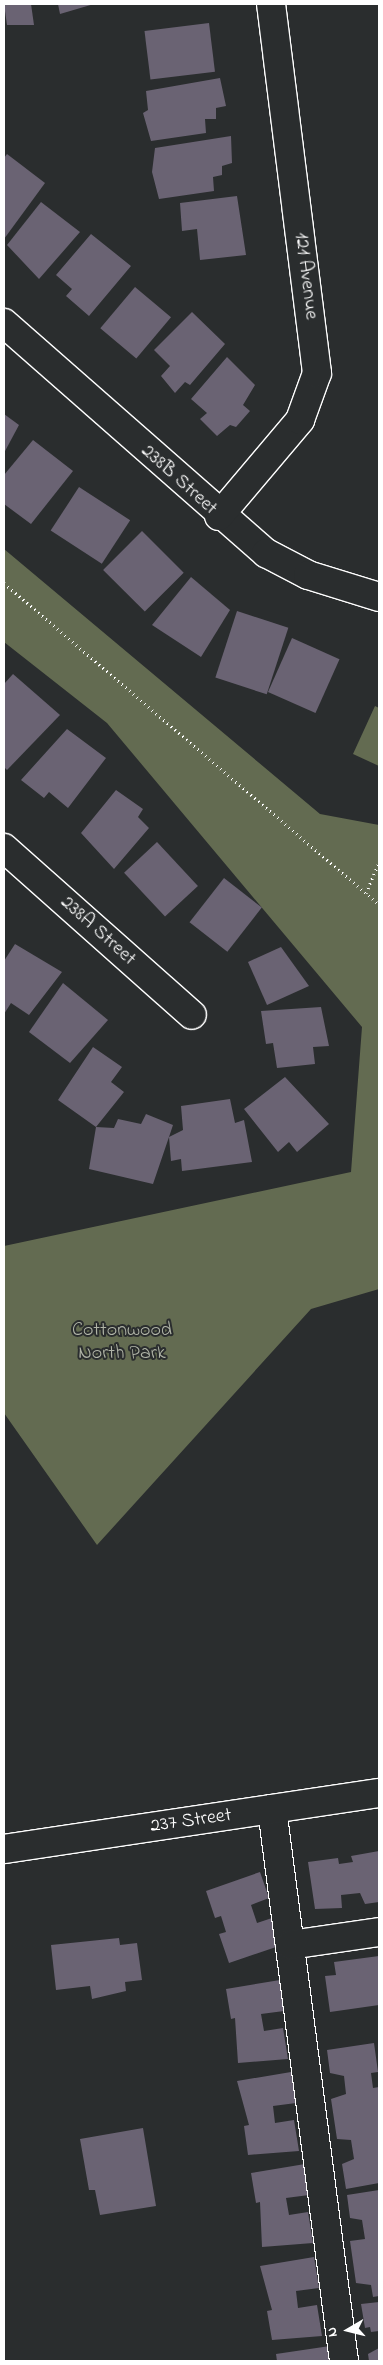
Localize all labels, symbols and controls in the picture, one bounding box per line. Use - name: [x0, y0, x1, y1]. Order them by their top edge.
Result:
- street label: 121 Avenue: [289, 231, 323, 321]
- street label: 238B Street: [136, 439, 222, 521]
- street label: 238A Street: [55, 891, 141, 971]
- park label: Cottonwood North Park: [72, 1318, 172, 1365]
- street label: 237 Street: [149, 1803, 233, 1839]
- north arrow: [323, 2305, 373, 2355]
- text: N: [322, 2326, 344, 2338]

